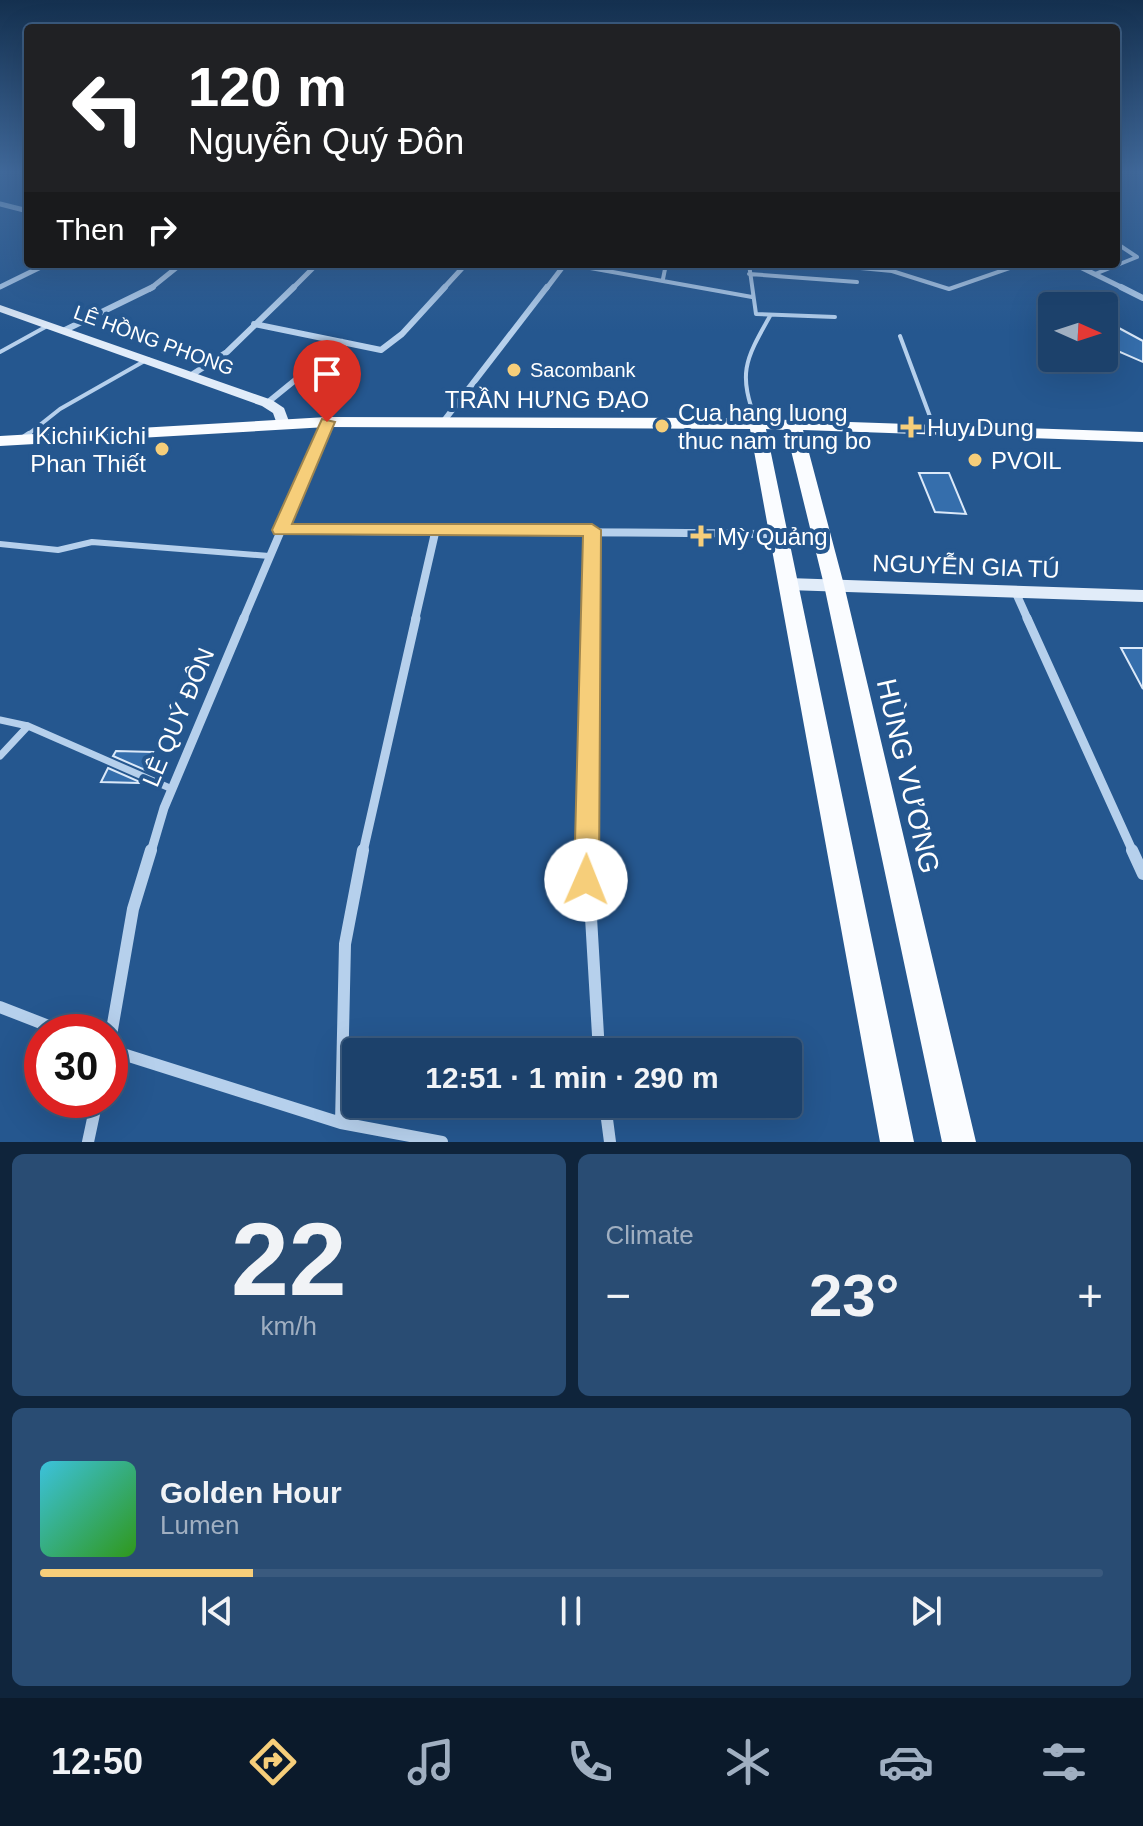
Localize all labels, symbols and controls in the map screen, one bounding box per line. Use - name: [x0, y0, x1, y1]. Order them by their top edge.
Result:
- text: 120 m: [188, 55, 347, 118]
- icon: left: [56, 56, 160, 160]
- text: Nguyễn Quý Đôn: [188, 121, 464, 162]
- icon: right: [140, 208, 184, 252]
- text: Then: [56, 213, 124, 246]
- north arrow: [1038, 292, 1118, 372]
- map controls: [1038, 292, 1118, 372]
- street label: LÊ HỒNG PHONG: [71, 300, 237, 379]
- pin: [293, 340, 361, 422]
- icon: arrive: [305, 352, 349, 396]
- place label: Sacombank: [530, 359, 637, 381]
- marker: Sacombank: [505, 361, 523, 379]
- street label: TRẦN HƯNG ĐẠO: [445, 386, 649, 413]
- place label: Cua hang luong thuc nam trung bo: [678, 399, 871, 454]
- place label: Huy Dung: [927, 414, 1034, 441]
- marker: Cua hang luong thuc nam trung bo: [653, 417, 671, 435]
- marker: Huy Dung: [902, 418, 920, 436]
- place label: Kichi Kichi Phan Thiết: [30, 422, 146, 477]
- marker: Kichi Kichi Phan Thiết: [153, 440, 171, 458]
- place label: PVOIL: [991, 447, 1062, 474]
- marker: PVOIL: [966, 451, 984, 469]
- place label: Mỳ Quảng: [717, 523, 828, 550]
- marker: Mỳ Quảng: [692, 527, 710, 545]
- street label: NGUYỄN GIA TÚ: [872, 548, 1060, 583]
- street label: LÊ QUÝ ĐÔN: [137, 644, 219, 790]
- street label: HÙNG VƯƠNG: [871, 676, 945, 876]
- position arrow: [544, 838, 628, 922]
- speed limit sign: 30: [24, 1014, 128, 1118]
- text: 12:51 · 1 min · 290 m: [425, 1061, 719, 1094]
- text: 22: [231, 1201, 347, 1317]
- text: Climate: [606, 1220, 694, 1250]
- text: 23°: [809, 1262, 900, 1329]
- text: −: [606, 1271, 631, 1320]
- text: +: [1077, 1271, 1103, 1320]
- text: km/h: [261, 1311, 317, 1341]
- text: Golden Hour: [160, 1476, 342, 1509]
- text: Lumen: [160, 1510, 240, 1540]
- icon: previous: [195, 1589, 239, 1633]
- icon: pause: [549, 1589, 593, 1633]
- icon: next: [904, 1589, 948, 1633]
- icon: directions: [245, 1734, 301, 1790]
- icon: music: [403, 1734, 459, 1790]
- icon: phone: [562, 1734, 618, 1790]
- icon: climate: [720, 1734, 776, 1790]
- icon: car: [878, 1734, 934, 1790]
- icon: filters: [1036, 1734, 1092, 1790]
- text: 12:50: [51, 1741, 143, 1782]

